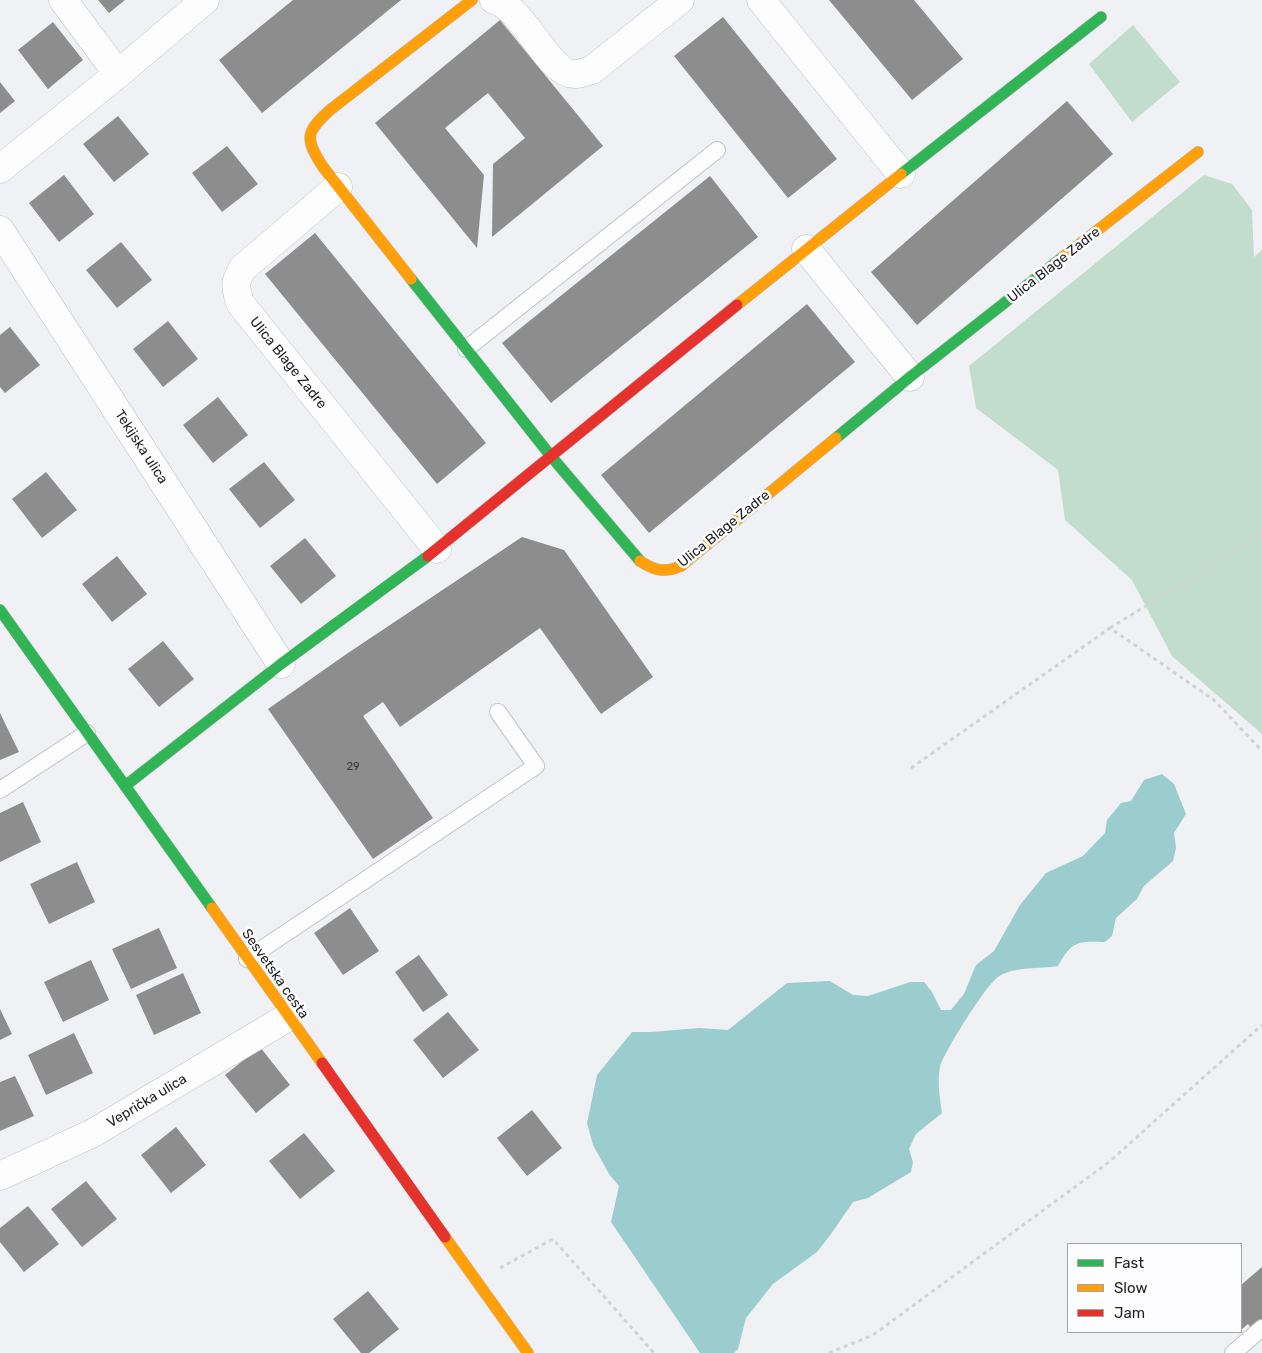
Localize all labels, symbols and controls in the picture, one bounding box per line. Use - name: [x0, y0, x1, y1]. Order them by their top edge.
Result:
- street label: Ulica Blage Zadre: [1004, 224, 1104, 306]
- street label: Ulica Blage Zadre: [246, 314, 330, 412]
- street label: Tekijska ulica: [111, 407, 171, 487]
- street label: Ulica Blage Zadre: [675, 487, 773, 571]
- house number: 29: [347, 760, 359, 774]
- street label: Sesvetska cesta: [238, 926, 312, 1022]
- street label: Veprička ulica: [104, 1071, 190, 1131]
- legend: [1067, 1243, 1242, 1333]
- text: Fast: [1114, 1254, 1144, 1272]
- text: Slow: [1114, 1279, 1147, 1297]
- text: Jam: [1114, 1304, 1145, 1322]

